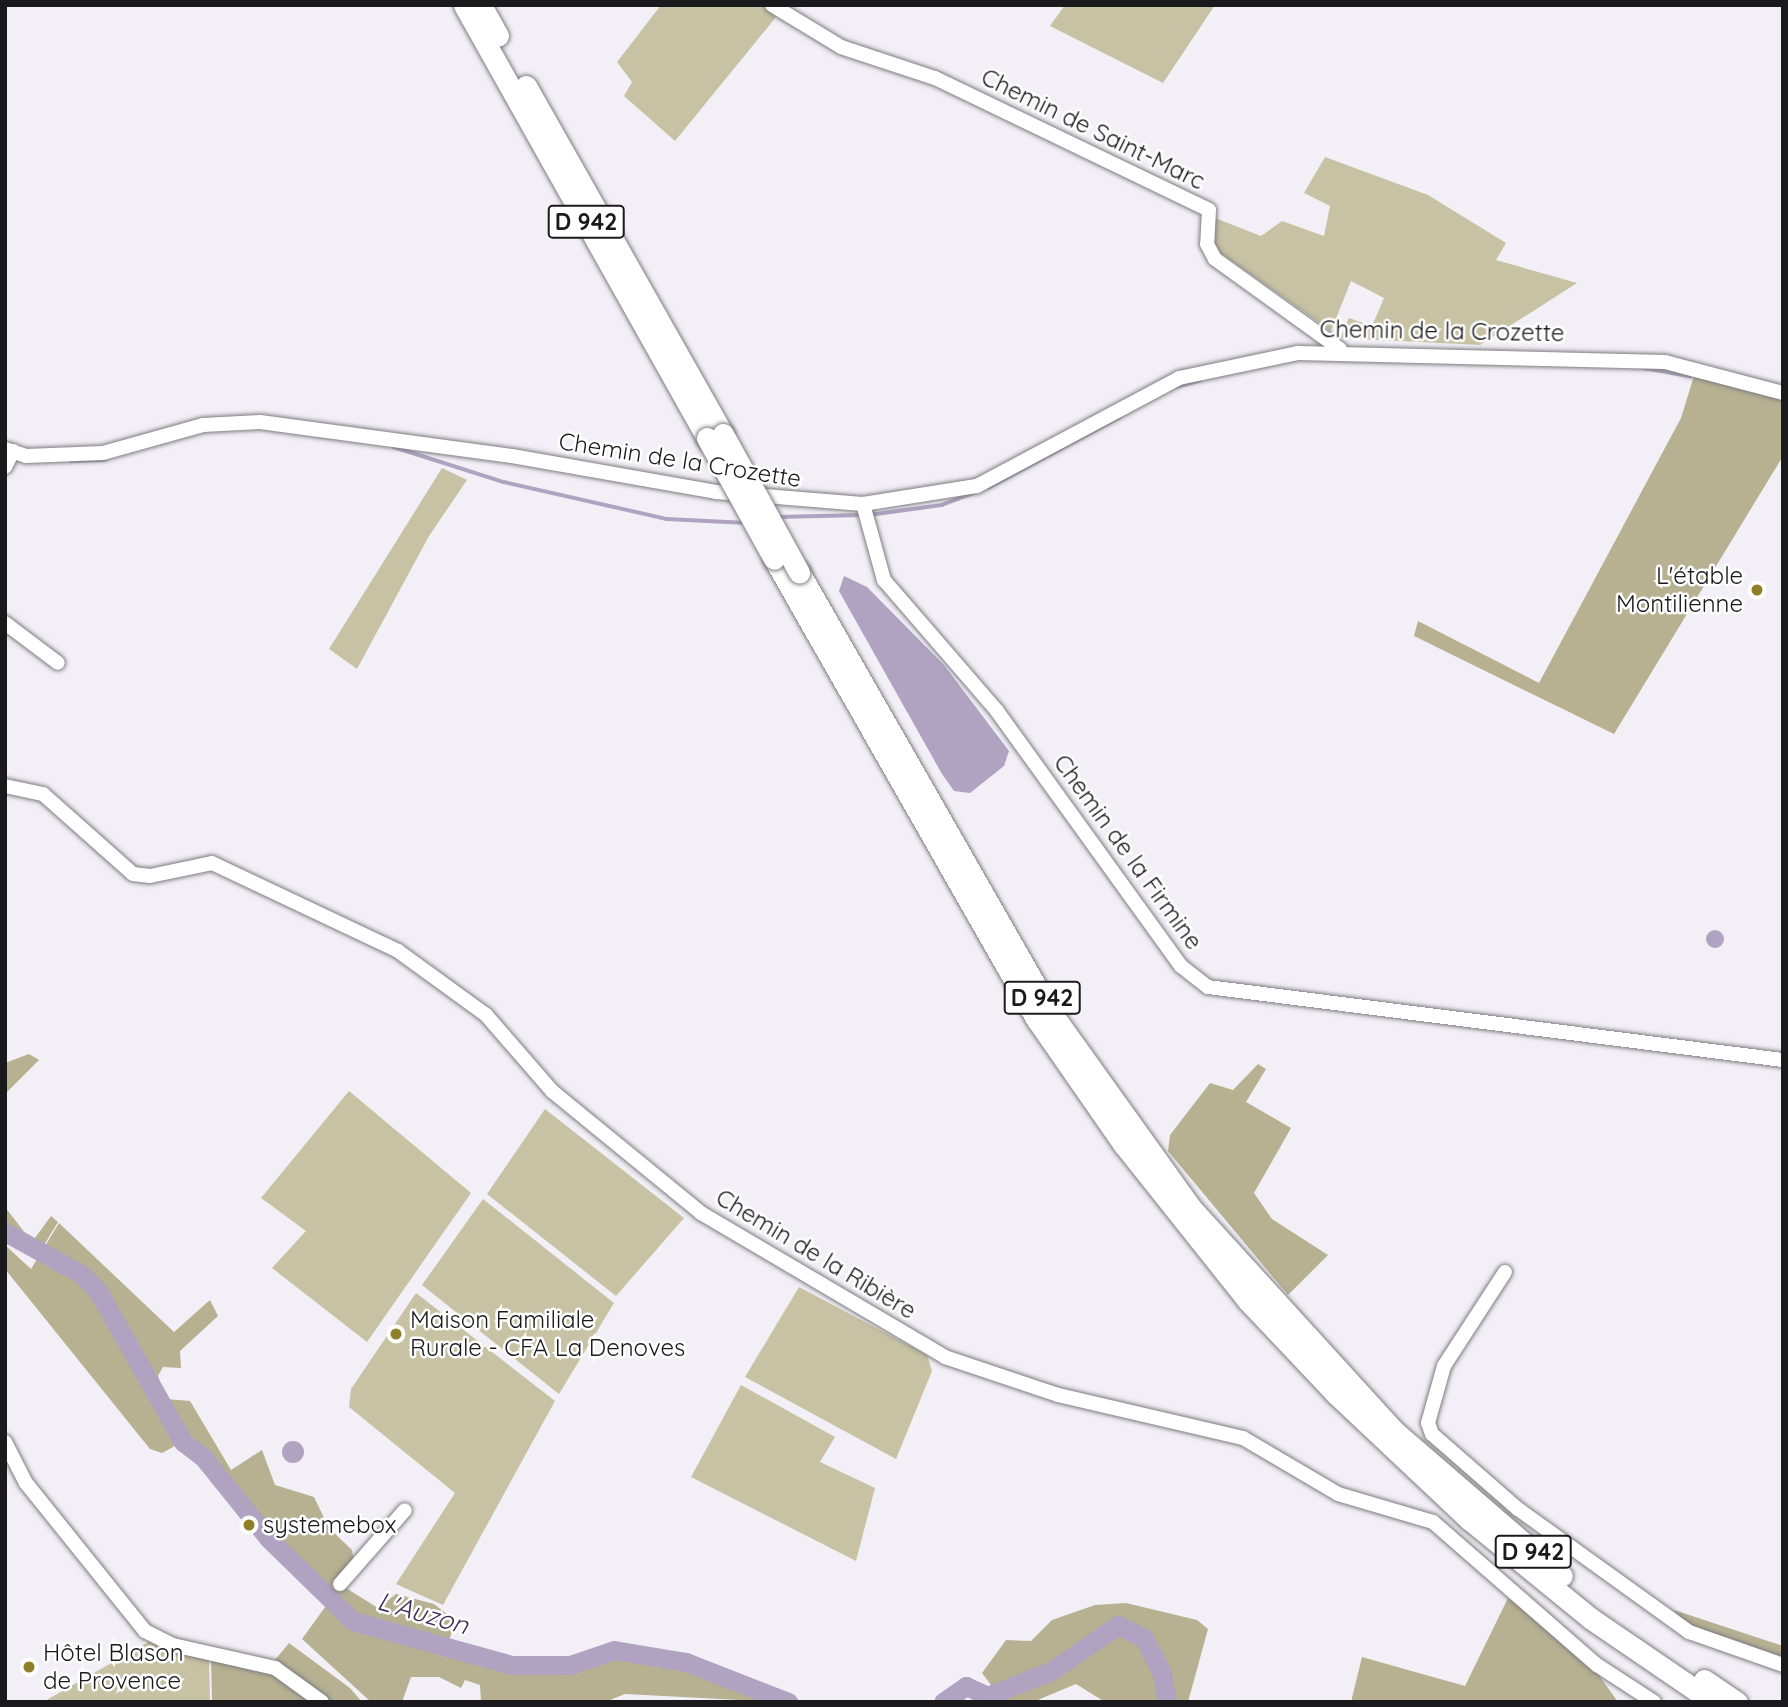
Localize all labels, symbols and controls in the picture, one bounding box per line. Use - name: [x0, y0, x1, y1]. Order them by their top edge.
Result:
- street label: Chemin de Saint-Marc: [977, 62, 1209, 196]
- road number: D 942: [548, 202, 624, 242]
- street label: Chemin de la Crozette: [1319, 314, 1565, 348]
- street label: Chemin de la Crozette: [557, 427, 803, 493]
- place label: L'étable Montilienne: [1616, 562, 1743, 618]
- marker: L'étable Montilienne: [1749, 582, 1765, 598]
- street label: Chemin de la Firmine: [1048, 749, 1208, 955]
- road number: D 942: [1004, 979, 1080, 1018]
- street label: Chemin de la Ribière: [711, 1183, 921, 1325]
- place label: Maison Familiale Rurale - CFA La Denoves: [410, 1306, 685, 1362]
- marker: Maison Familiale Rurale - CFA La Denoves: [388, 1326, 404, 1342]
- place label: systemebox: [263, 1511, 396, 1539]
- marker: systemebox: [241, 1517, 257, 1533]
- road number: D 942: [1494, 1532, 1572, 1572]
- water label: L'Auzon: [374, 1585, 472, 1641]
- place label: Hôtel Blason de Provence: [43, 1639, 184, 1695]
- marker: Hôtel Blason de Provence: [21, 1659, 37, 1675]

